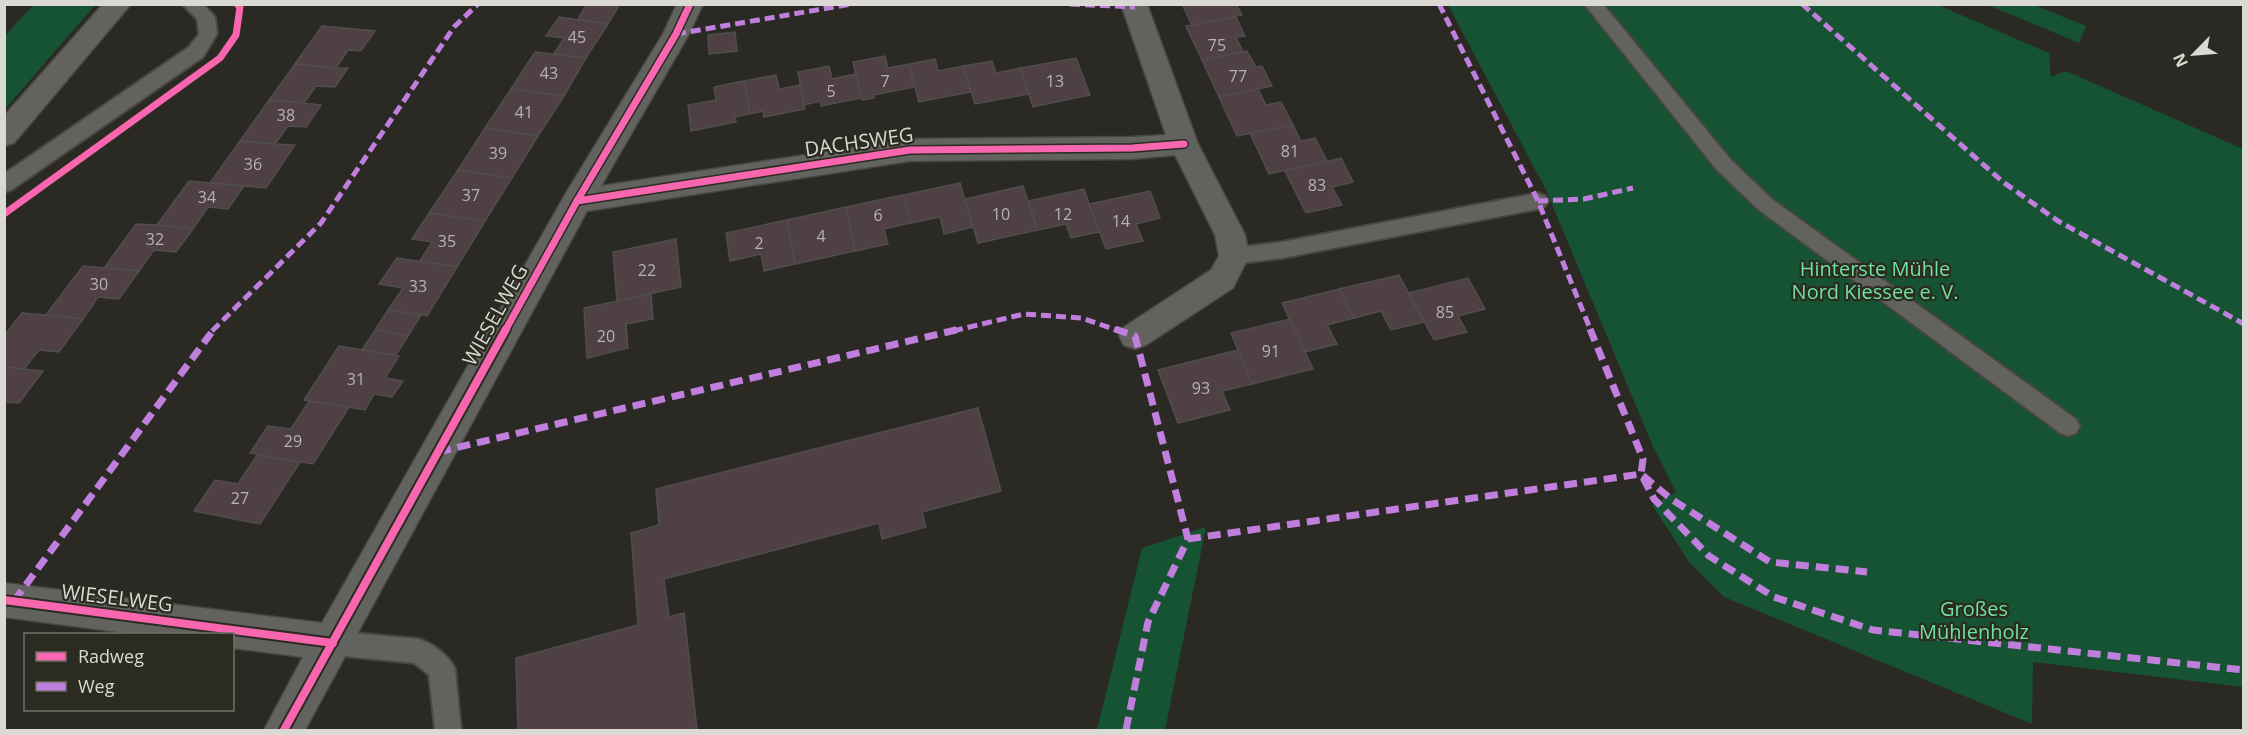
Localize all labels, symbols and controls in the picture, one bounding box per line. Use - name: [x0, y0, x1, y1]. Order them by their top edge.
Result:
- north arrow: [2164, 24, 2224, 84]
- house number: 45: [568, 26, 586, 48]
- house number: 75: [1208, 34, 1226, 56]
- text: N: [2168, 50, 2193, 71]
- house number: 43: [540, 62, 558, 84]
- house number: 77: [1229, 65, 1247, 87]
- house number: 7: [880, 70, 890, 92]
- house number: 13: [1046, 70, 1064, 92]
- house number: 5: [826, 80, 836, 102]
- house number: 41: [515, 101, 533, 123]
- house number: 38: [277, 104, 295, 126]
- street label: DACHSWEG: [803, 121, 915, 162]
- house number: 81: [1281, 140, 1299, 162]
- house number: 39: [489, 142, 507, 164]
- house number: 36: [244, 153, 262, 175]
- house number: 83: [1308, 174, 1326, 196]
- house number: 37: [462, 184, 480, 206]
- house number: 34: [198, 186, 216, 208]
- house number: 10: [992, 203, 1010, 225]
- house number: 12: [1054, 203, 1072, 225]
- house number: 6: [873, 204, 883, 226]
- house number: 14: [1112, 210, 1130, 232]
- house number: 4: [816, 225, 826, 247]
- house number: 32: [146, 228, 164, 250]
- house number: 35: [438, 230, 456, 252]
- house number: 2: [754, 232, 764, 254]
- park label: Hinterste Mühle Nord Kiessee e. V.: [1792, 255, 1958, 305]
- street label: WIESELWEG: [456, 259, 533, 370]
- house number: 22: [638, 259, 656, 281]
- house number: 30: [90, 273, 108, 295]
- house number: 33: [409, 275, 427, 297]
- house number: 85: [1436, 301, 1454, 323]
- house number: 20: [597, 325, 615, 347]
- house number: 91: [1262, 340, 1280, 362]
- house number: 31: [347, 368, 365, 390]
- house number: 93: [1192, 377, 1210, 399]
- house number: 29: [284, 430, 302, 452]
- house number: 27: [231, 487, 249, 509]
- street label: WIESELWEG: [60, 577, 174, 618]
- park label: Großes Mühlenholz: [1919, 595, 2029, 645]
- legend: [24, 633, 234, 711]
- text: Radweg: [78, 644, 144, 668]
- text: Weg: [78, 674, 115, 698]

